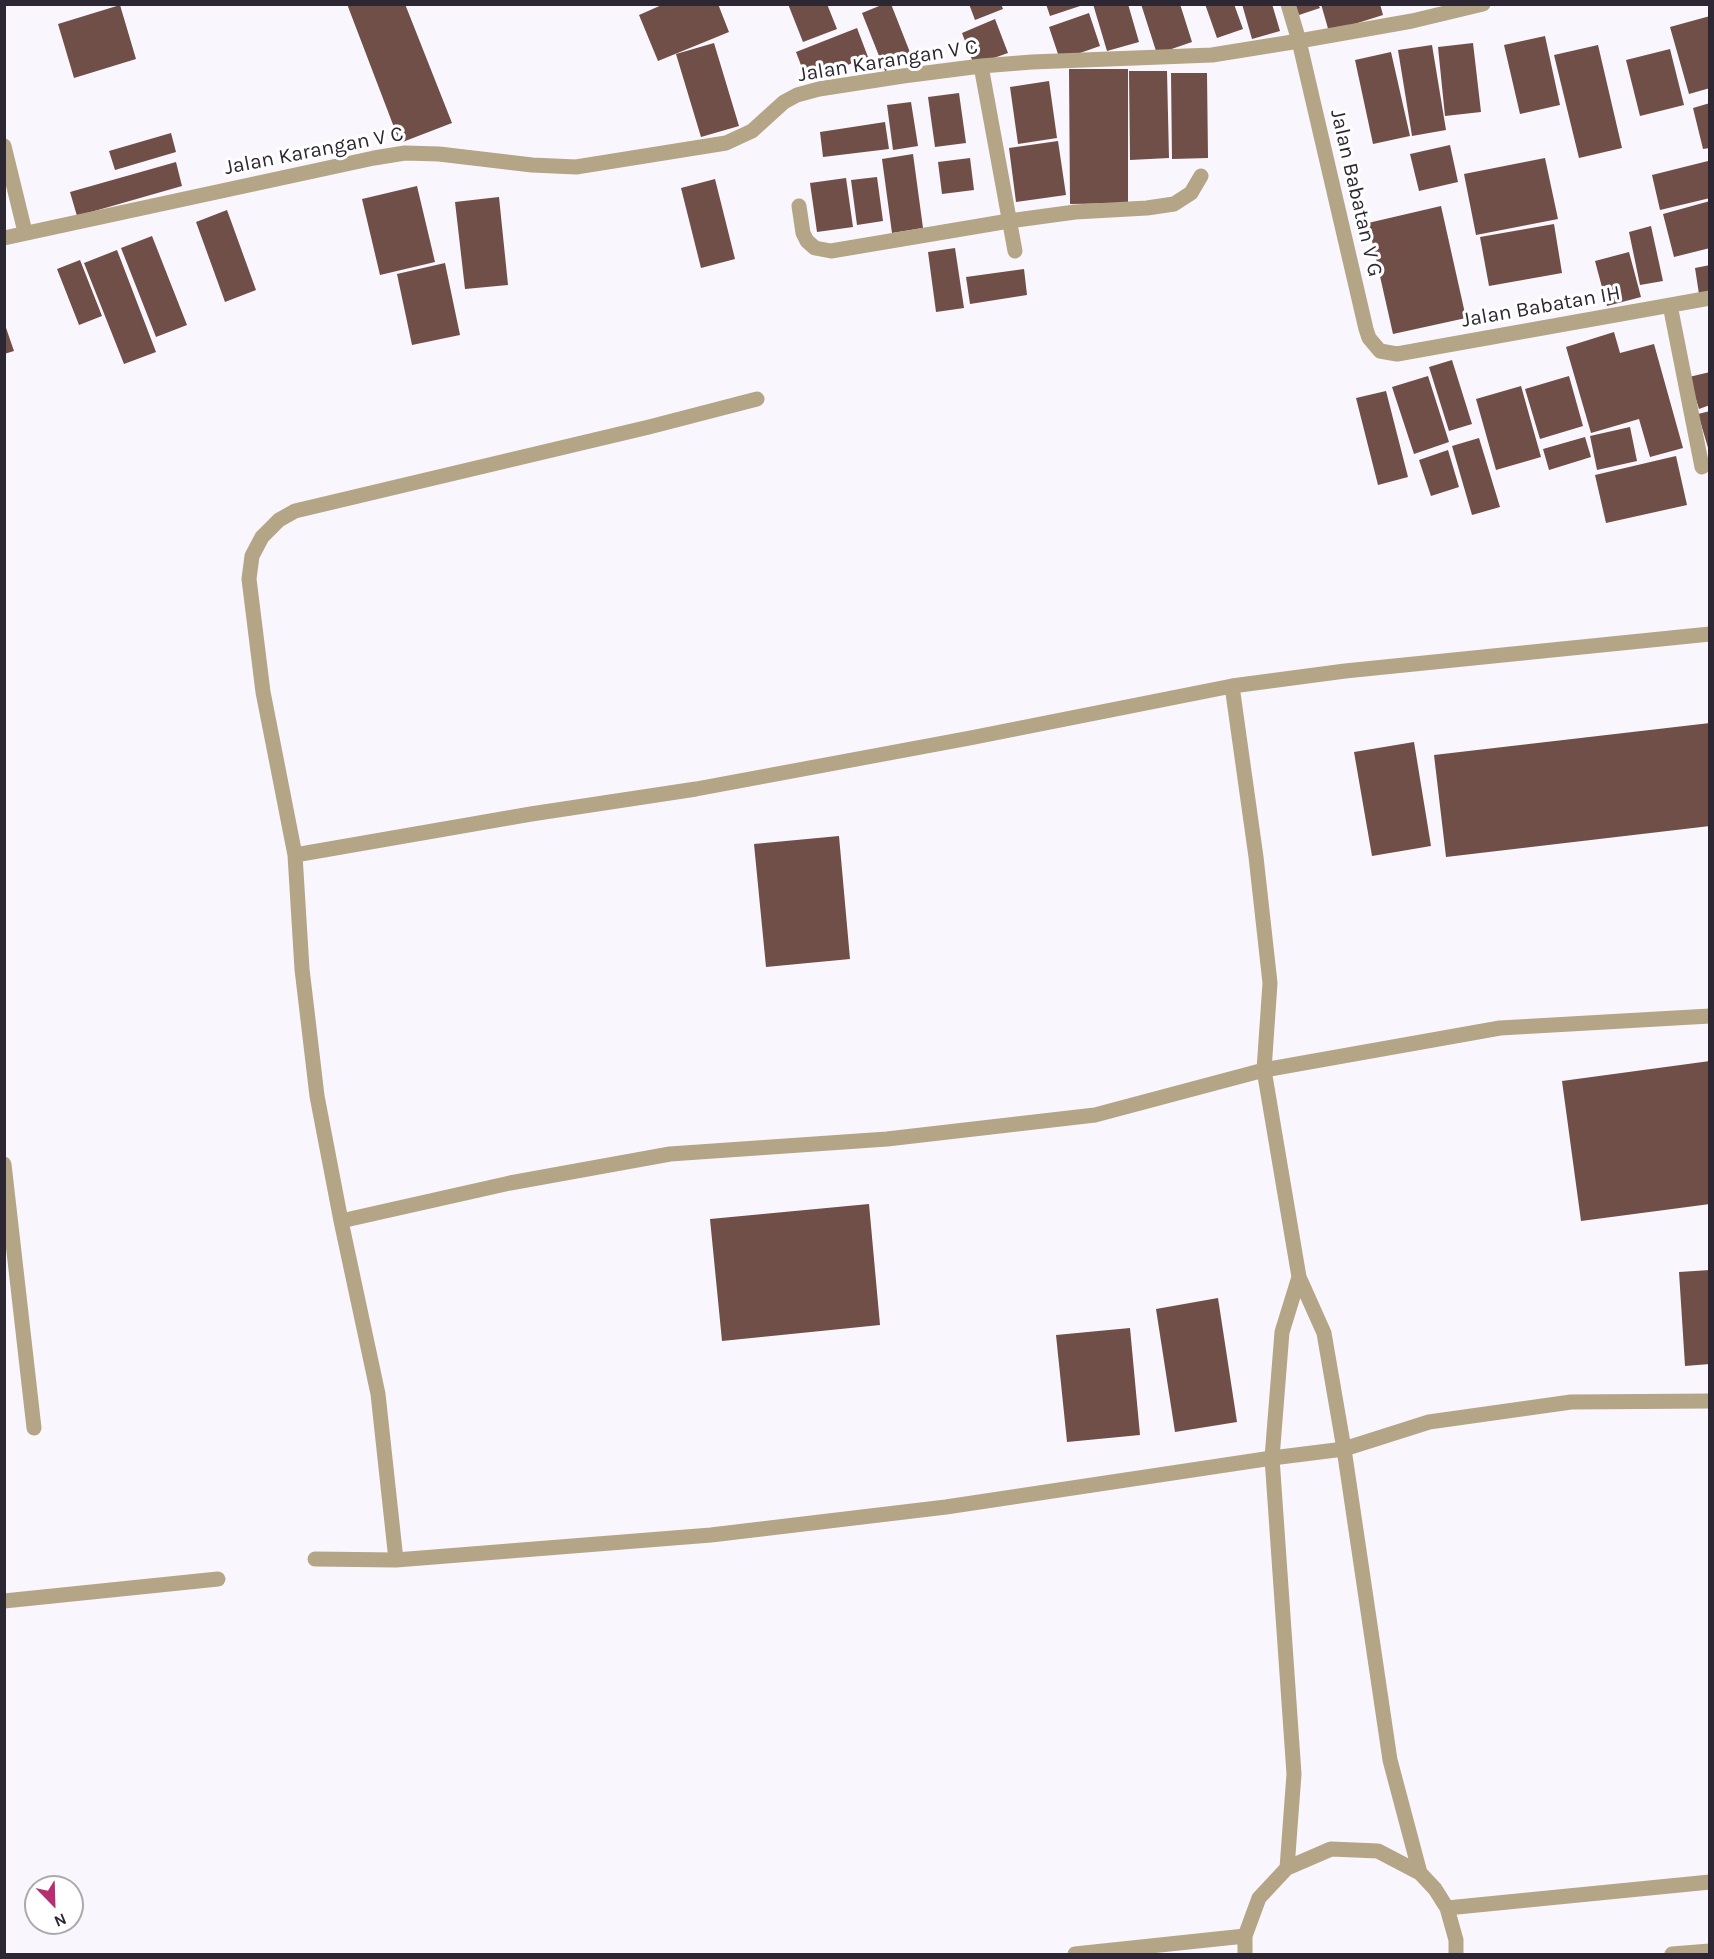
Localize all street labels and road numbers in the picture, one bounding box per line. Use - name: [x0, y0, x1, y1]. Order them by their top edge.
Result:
- street label: Jalan Karangan V C: [796, 34, 980, 88]
- street label: Jalan Babatan V G: [1324, 107, 1388, 279]
- street label: Jalan Karangan V C: [222, 121, 406, 181]
- street label: Jalan Babatan IH: [1460, 281, 1622, 333]

